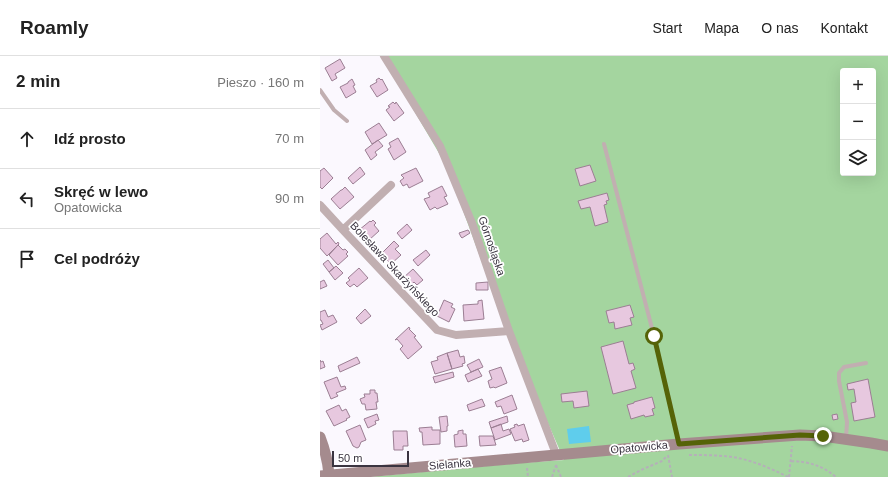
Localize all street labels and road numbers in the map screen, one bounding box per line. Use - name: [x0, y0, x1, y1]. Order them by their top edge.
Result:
- street label: Górnośląska: [476, 215, 508, 278]
- street label: Bolesława Skarżyńskiego: [348, 219, 442, 319]
- street label: Opatowicka: [610, 438, 669, 455]
- street label: Sielanka: [428, 456, 472, 472]

